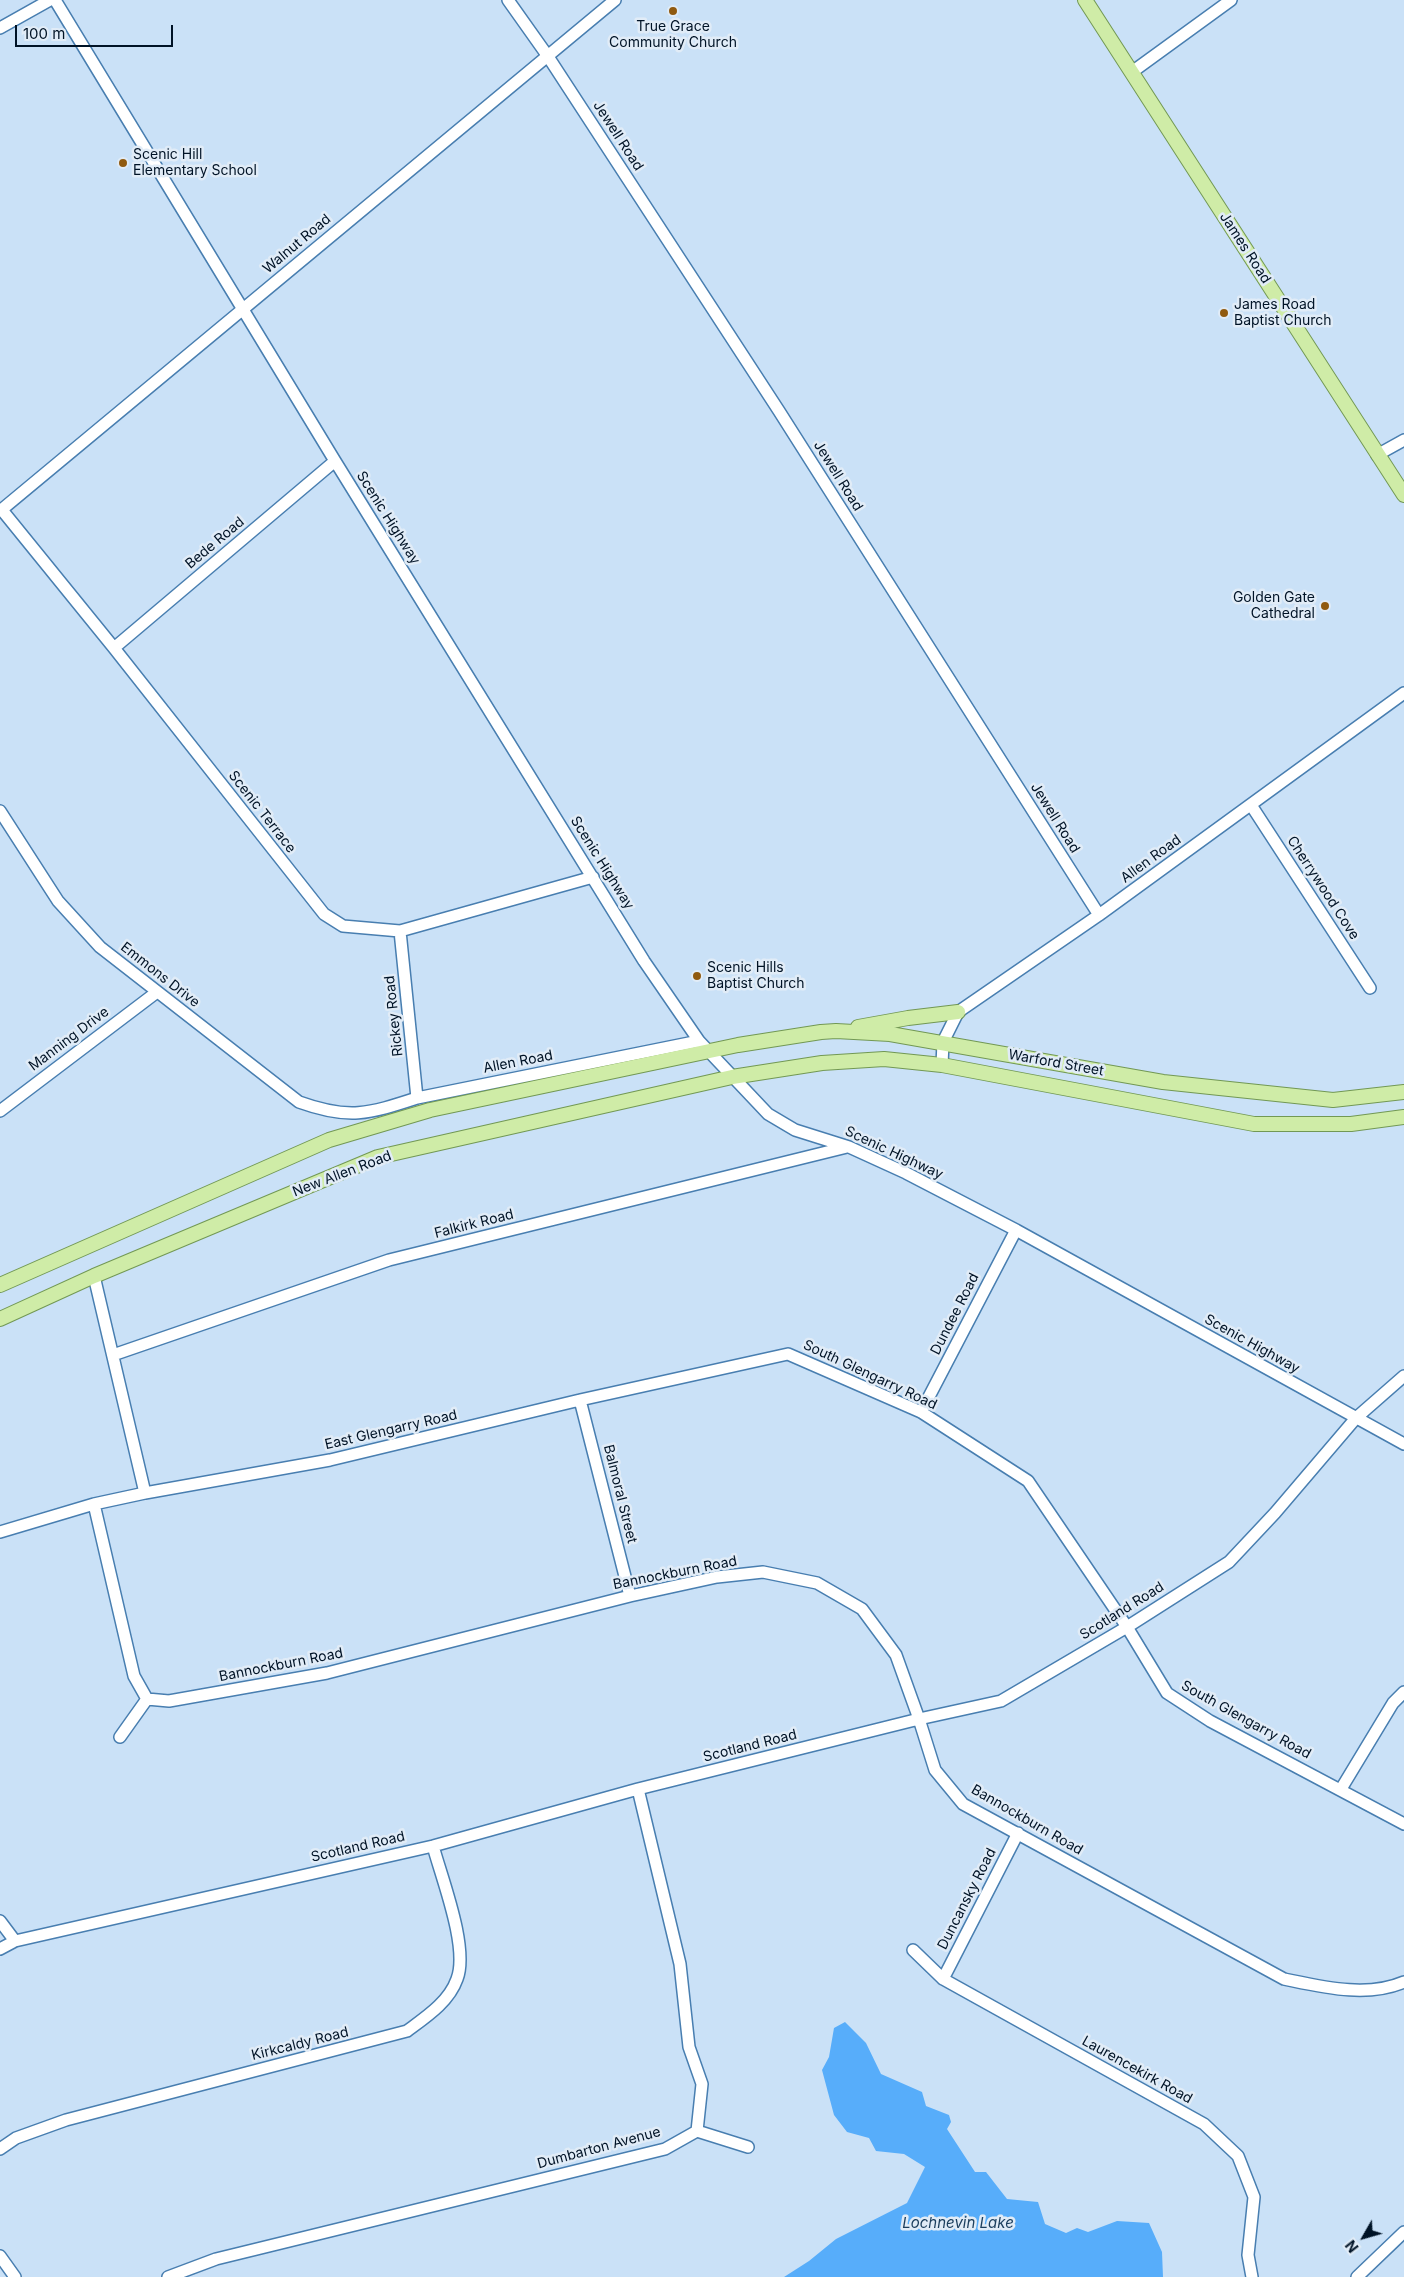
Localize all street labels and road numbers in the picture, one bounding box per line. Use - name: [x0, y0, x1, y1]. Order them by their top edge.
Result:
- street label: Jewell Road: [589, 98, 647, 174]
- street label: James Road: [1216, 209, 1274, 287]
- street label: Walnut Road: [260, 211, 334, 277]
- street label: Jewell Road: [810, 438, 866, 514]
- street label: Scenic Highway: [353, 468, 423, 568]
- street label: Bede Road: [182, 514, 248, 572]
- street label: Scenic Terrace: [225, 768, 299, 856]
- street label: Jewell Road: [1027, 780, 1083, 856]
- street label: Scenic Highway: [567, 813, 637, 913]
- street label: Allen Road: [1118, 831, 1184, 887]
- street label: Cherrywood Cove: [1283, 833, 1363, 943]
- street label: Emmons Drive: [117, 939, 203, 1011]
- street label: Rickey Road: [381, 975, 407, 1057]
- street label: Manning Drive: [26, 1003, 112, 1075]
- street label: Warford Street: [1007, 1046, 1105, 1080]
- street label: Allen Road: [482, 1047, 554, 1077]
- street label: Scenic Highway: [842, 1123, 946, 1183]
- street label: New Allen Road: [290, 1147, 394, 1201]
- street label: Falkirk Road: [433, 1206, 515, 1242]
- street label: Dundee Road: [927, 1270, 983, 1358]
- street label: Scenic Highway: [1201, 1311, 1303, 1377]
- street label: South Glengarry Road: [800, 1337, 940, 1413]
- street label: East Glengarry Road: [323, 1407, 459, 1453]
- street label: Balmoral Street: [600, 1443, 640, 1545]
- street label: Bannockburn Road: [612, 1553, 738, 1593]
- street label: Scotland Road: [1077, 1579, 1167, 1643]
- street label: Bannockburn Road: [218, 1645, 344, 1685]
- street label: South Glengarry Road: [1178, 1677, 1314, 1763]
- street label: Scotland Road: [702, 1726, 798, 1766]
- street label: Bannockburn Road: [968, 1781, 1086, 1859]
- street label: Scotland Road: [309, 1828, 407, 1866]
- street label: Duncansky Road: [934, 1845, 1000, 1953]
- street label: Kirkcaldy Road: [250, 2024, 350, 2064]
- street label: Laurencekirk Road: [1079, 2033, 1195, 2107]
- street label: Dumbarton Avenue: [536, 2123, 662, 2173]

